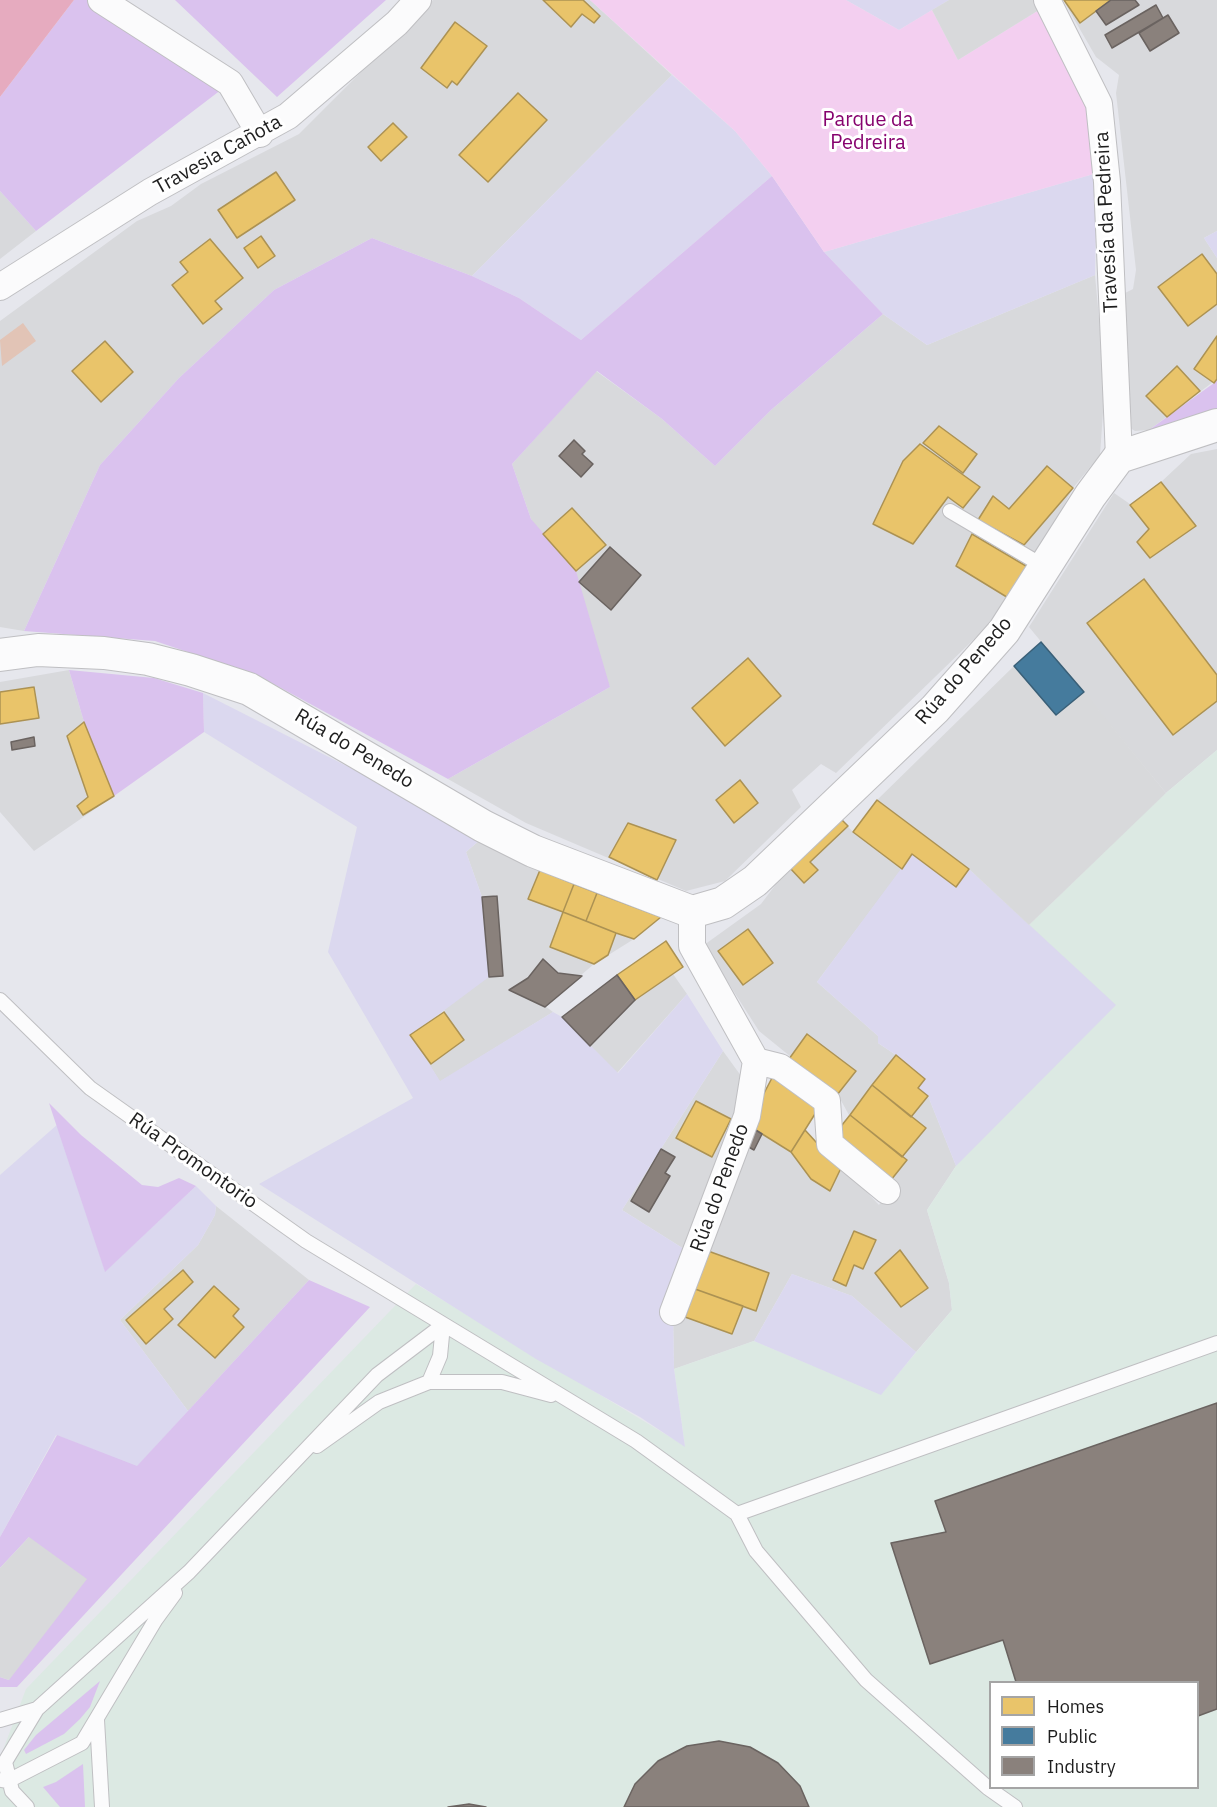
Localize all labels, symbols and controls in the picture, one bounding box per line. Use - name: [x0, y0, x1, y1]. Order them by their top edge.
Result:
- park label: Parque da Pedreira: [823, 108, 913, 155]
- street label: Travesia Cañota: [150, 110, 286, 200]
- street label: Travesía da Pedreira: [1090, 131, 1124, 313]
- street label: Rúa do Penedo: [911, 612, 1017, 730]
- street label: Rúa do Penedo: [290, 704, 418, 794]
- street label: Rúa Promontorio: [124, 1108, 262, 1214]
- street label: Rúa do Penedo: [686, 1121, 754, 1255]
- legend: [989, 1681, 1199, 1789]
- text: Homes: [1047, 1695, 1104, 1718]
- text: Public: [1047, 1725, 1097, 1748]
- text: Industry: [1047, 1755, 1116, 1778]

